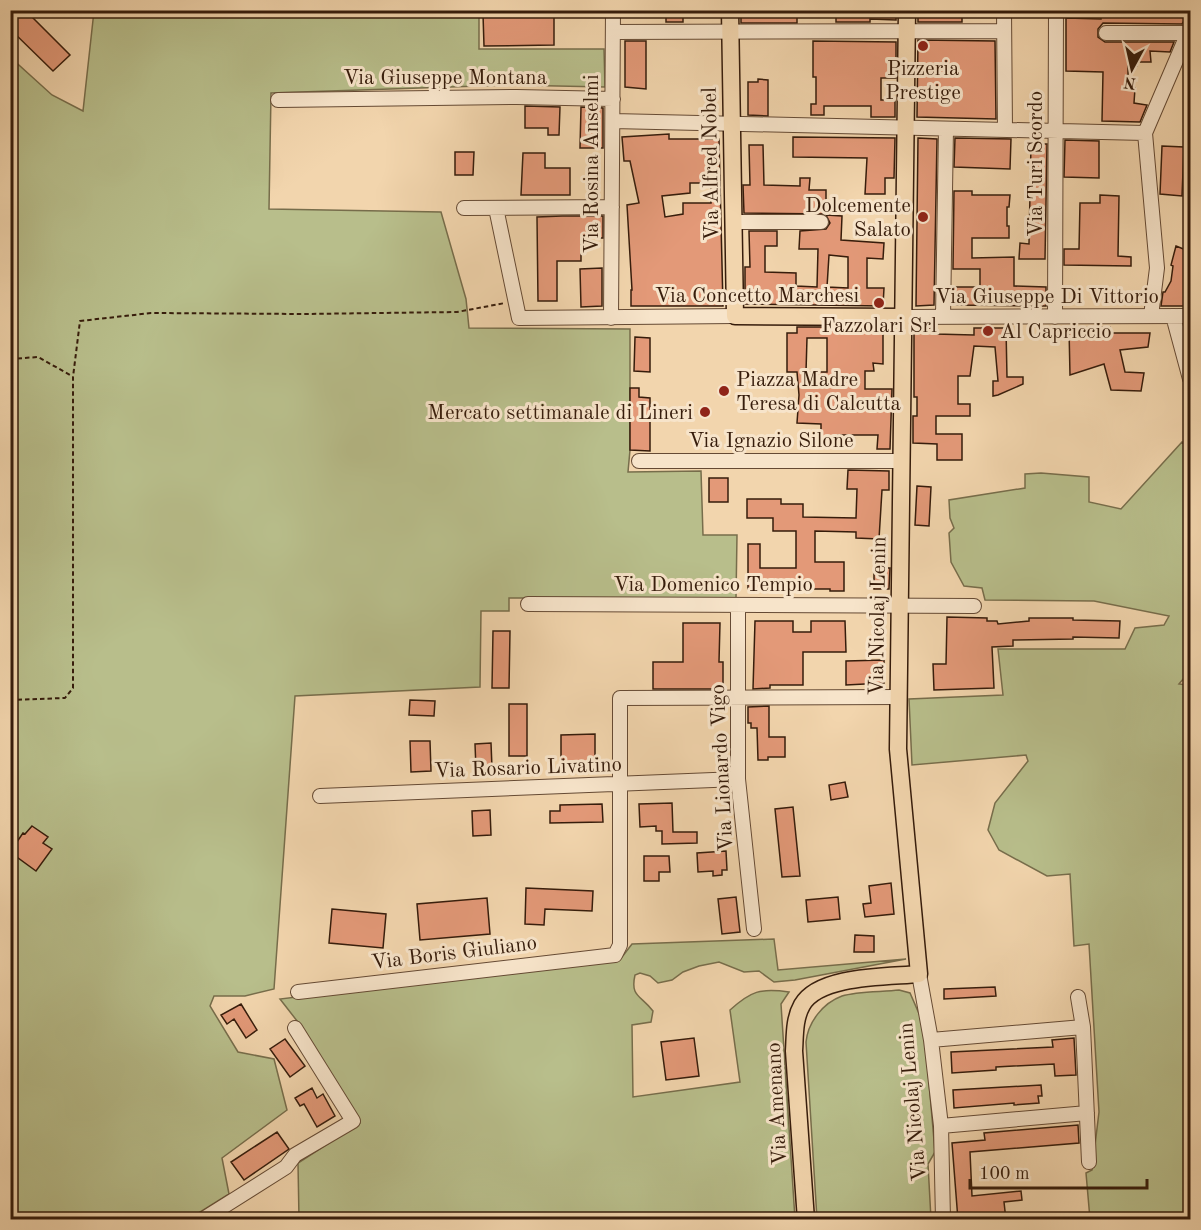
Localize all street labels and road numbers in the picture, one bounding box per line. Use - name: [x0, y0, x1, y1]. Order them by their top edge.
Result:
- street label: Via Giuseppe Montana: [343, 68, 547, 89]
- street label: Via Rosina Anselmi: [582, 74, 603, 254]
- street label: Via Alfred Nobel: [700, 87, 723, 241]
- street label: Via Turi Scordo: [1026, 91, 1047, 237]
- street label: Via Concetto Marchesi: [655, 286, 859, 307]
- street label: Via Giuseppe Di Vittorio: [935, 287, 1159, 308]
- street label: Via Ignazio Silone: [688, 431, 854, 452]
- street label: Via Nicolaj Lenin: [867, 536, 890, 696]
- street label: Via Domenico Tempio: [613, 575, 813, 596]
- street label: Via Lionardo Vigo: [708, 684, 737, 852]
- street label: Via Rosario Livatino: [434, 755, 622, 782]
- street label: Via Boris Giuliano: [370, 933, 538, 974]
- street label: Via Nicolaj Lenin: [896, 1022, 931, 1182]
- street label: Via Amenano: [764, 1042, 791, 1166]

